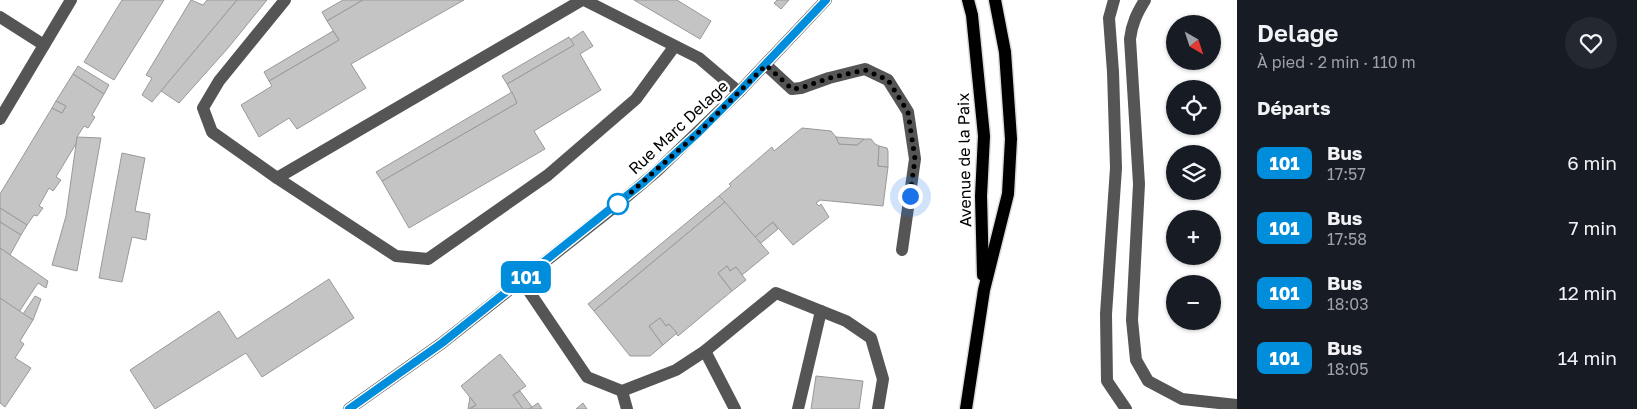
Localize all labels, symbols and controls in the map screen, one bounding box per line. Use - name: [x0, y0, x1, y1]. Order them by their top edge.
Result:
- north arrow: [1166, 15, 1221, 70]
- map controls: [1166, 15, 1221, 330]
- button: heart: [1565, 17, 1617, 69]
- text: Delage: [1257, 18, 1338, 47]
- text: À pied · 2 min · 110 m: [1257, 52, 1416, 72]
- street label: Rue Marc Delage: [624, 76, 732, 178]
- button: locate: [1166, 80, 1221, 135]
- street label: Avenue de la Paix: [953, 93, 975, 227]
- text: Départs: [1257, 96, 1331, 119]
- text: Bus: [1327, 141, 1362, 164]
- button: layers: [1166, 145, 1221, 200]
- text: 6 min: [1567, 151, 1617, 174]
- text: 101: [1269, 152, 1300, 174]
- text: 17:57: [1327, 164, 1366, 184]
- your location: [898, 184, 923, 209]
- unlabelled marker: [607, 193, 629, 215]
- text: Bus: [1327, 206, 1362, 229]
- button: +: [1166, 210, 1221, 265]
- text: 7 min: [1569, 216, 1617, 239]
- text: 101: [1269, 217, 1300, 239]
- text: 17:58: [1327, 229, 1367, 249]
- line badge: 101: [497, 261, 555, 293]
- text: 101: [511, 266, 541, 288]
- text: Bus: [1327, 271, 1362, 294]
- button: −: [1166, 275, 1221, 330]
- text: 12 min: [1558, 281, 1617, 304]
- text: 101: [1269, 282, 1300, 304]
- text: 18:03: [1327, 294, 1369, 314]
- text: Bus: [1327, 336, 1362, 359]
- text: 14 min: [1558, 346, 1617, 369]
- text: 101: [1269, 347, 1300, 369]
- text: 18:05: [1327, 359, 1369, 379]

